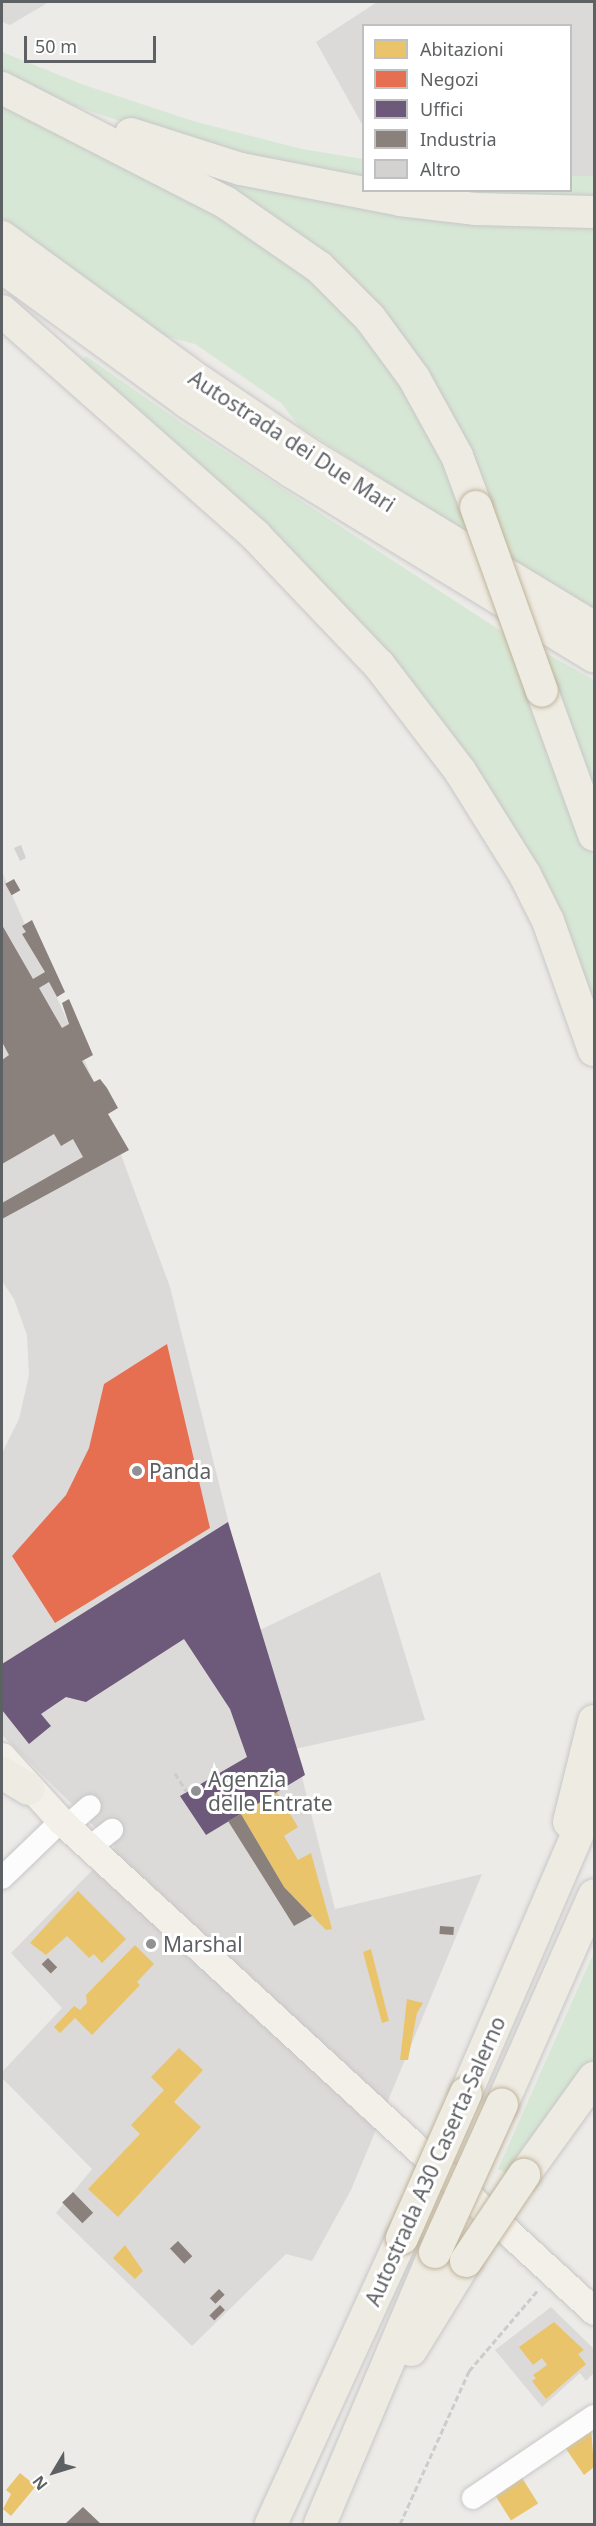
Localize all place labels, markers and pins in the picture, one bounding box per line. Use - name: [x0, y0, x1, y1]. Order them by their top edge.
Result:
- place label: Panda: [149, 1458, 211, 1484]
- marker: Panda: [130, 1464, 144, 1478]
- place label: Agenzia delle Entrate: [208, 1766, 333, 1816]
- marker: Agenzia delle Entrate: [189, 1784, 203, 1798]
- place label: Marshal: [163, 1931, 243, 1957]
- marker: Marshal: [144, 1937, 158, 1951]

